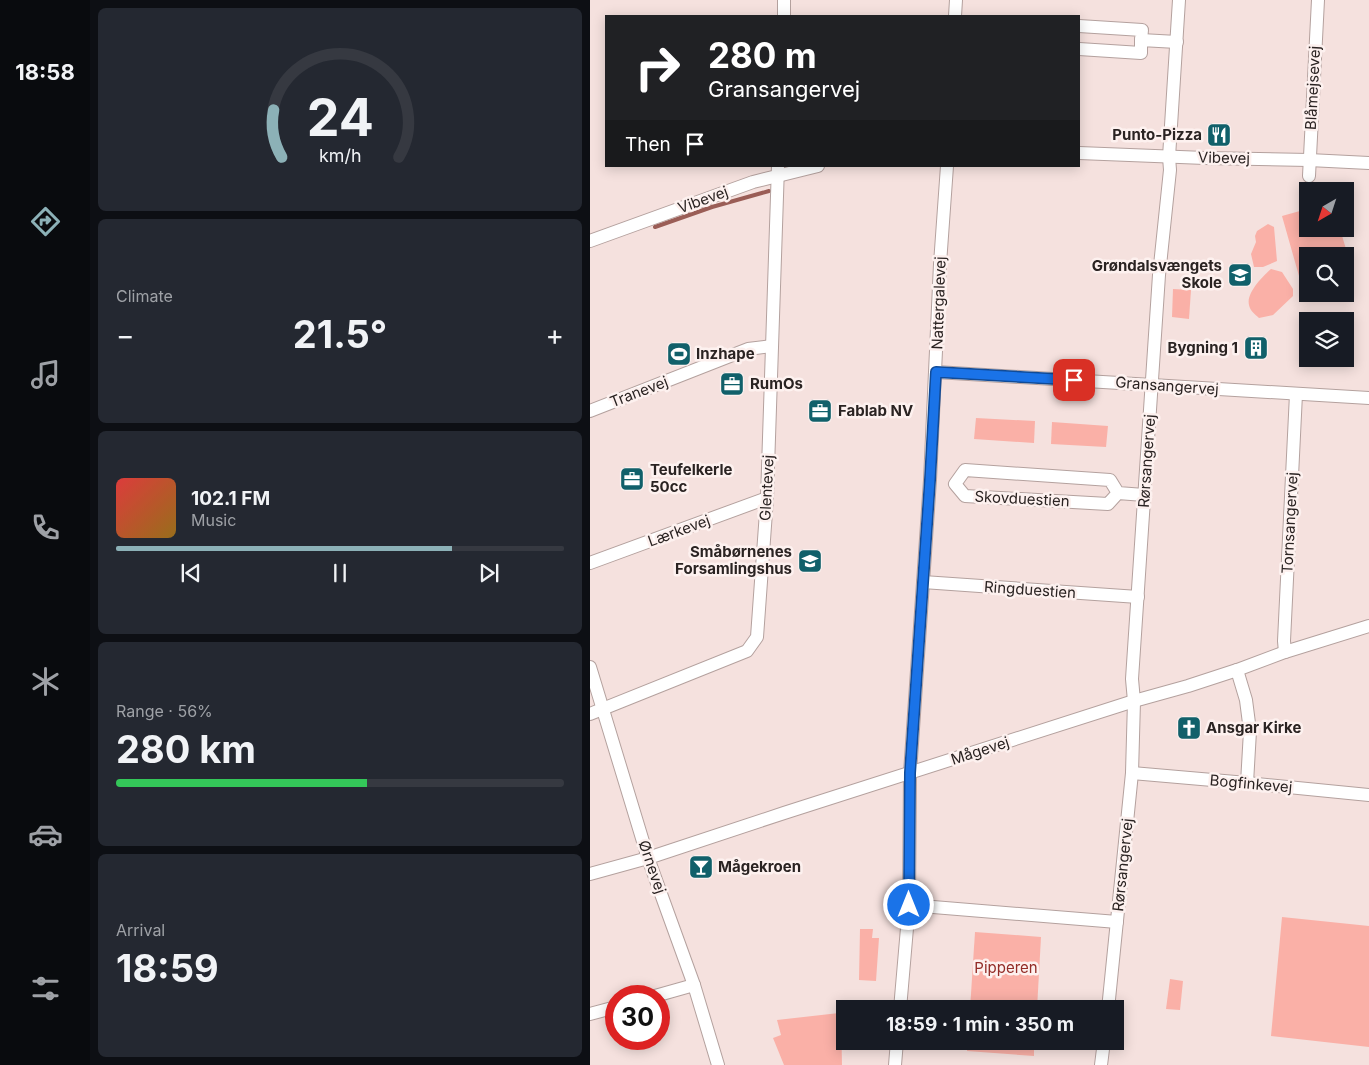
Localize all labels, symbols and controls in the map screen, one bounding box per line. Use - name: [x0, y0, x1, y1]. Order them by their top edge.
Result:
- text: 280 m: [708, 34, 817, 76]
- icon: right: [625, 35, 690, 100]
- street label: Blåmejsevej: [1301, 45, 1324, 131]
- text: 18:58: [15, 59, 75, 85]
- text: Gransangervej: [708, 76, 860, 102]
- text: 24: [306, 86, 374, 149]
- restaurant icon: Punto-Pizza: [1206, 122, 1232, 148]
- place label: Punto-Pizza: [1112, 125, 1202, 144]
- icon: arrive: [681, 130, 709, 158]
- text: Then: [625, 133, 671, 156]
- text: km/h: [319, 145, 361, 166]
- street label: Vibevej: [1198, 148, 1250, 167]
- street label: Vibevej: [675, 182, 731, 217]
- north arrow: [1299, 182, 1354, 238]
- map controls: [1299, 182, 1354, 367]
- icon: directions: [28, 204, 63, 239]
- button: search: [1299, 247, 1354, 302]
- street label: Nattergalevej: [927, 256, 950, 350]
- place label: Grøndalsvængets Skole: [1092, 256, 1222, 292]
- school or university icon: Grøndalsvængets Skole: [1227, 262, 1253, 288]
- text: Climate: [116, 286, 173, 306]
- text: 21.5°: [293, 311, 387, 357]
- button: layers: [1299, 312, 1354, 367]
- text: −: [116, 318, 135, 352]
- text: +: [545, 318, 564, 352]
- building icon: Bygning 1: [1243, 335, 1269, 361]
- place label: Bygning 1: [1168, 338, 1238, 357]
- sports icon: Inzhape: [666, 341, 692, 367]
- place label: Inzhape: [696, 344, 755, 363]
- icon: music: [28, 357, 63, 392]
- pin: [1053, 359, 1095, 401]
- icon: arrive: [1060, 366, 1088, 394]
- office icon: RumOs: [719, 371, 745, 397]
- street label: Tranevej: [607, 372, 671, 411]
- street label: Gransangervej: [1115, 372, 1219, 399]
- place label: RumOs: [750, 374, 803, 393]
- office icon: Fablab NV: [807, 398, 833, 424]
- place label: Fablab NV: [838, 401, 913, 420]
- street label: Rørsangervej: [1134, 414, 1159, 508]
- street label: Glentevej: [755, 454, 778, 522]
- place label: Teufelkerle 50cc: [650, 460, 732, 496]
- office icon: Teufelkerle 50cc: [619, 466, 645, 492]
- street label: Tornsangervej: [1277, 472, 1302, 574]
- text: 102.1 FM: [191, 487, 270, 510]
- street label: Skovduestien: [974, 487, 1070, 510]
- icon: phone: [28, 510, 63, 545]
- text: Music: [191, 510, 236, 530]
- street label: Lærkevej: [645, 510, 713, 551]
- place label: Småbørnenes Forsamlingshus: [675, 542, 792, 578]
- school or university icon: Småbørnenes Forsamlingshus: [797, 548, 823, 574]
- icon: previous: [177, 559, 205, 587]
- icon: pause: [326, 559, 354, 587]
- icon: next: [475, 559, 503, 587]
- street label: Ringduestien: [983, 577, 1077, 602]
- icon: climate: [28, 664, 63, 699]
- text: Range · 56%: [116, 701, 213, 721]
- church icon: Ansgar Kirke: [1176, 715, 1202, 741]
- place label: Ansgar Kirke: [1206, 718, 1301, 737]
- text: 280 km: [116, 726, 256, 772]
- street label: Mågevej: [948, 732, 1011, 769]
- street label: Bogfinkevej: [1209, 770, 1293, 797]
- icon: car: [28, 817, 63, 852]
- street label: Rørsangervej: [1108, 817, 1137, 912]
- street label: Ørnevej: [635, 838, 670, 896]
- bar icon: Mågekroen: [688, 854, 714, 880]
- place label: Mågekroen: [718, 857, 801, 876]
- position arrow: [882, 878, 934, 930]
- text: Arrival: [116, 920, 165, 940]
- text: 18:59: [116, 945, 219, 991]
- park label: Pipperen: [974, 958, 1038, 977]
- icon: filters: [28, 971, 63, 1006]
- speed limit sign: 30: [605, 985, 670, 1050]
- text: 18:59 · 1 min · 350 m: [886, 1013, 1074, 1036]

